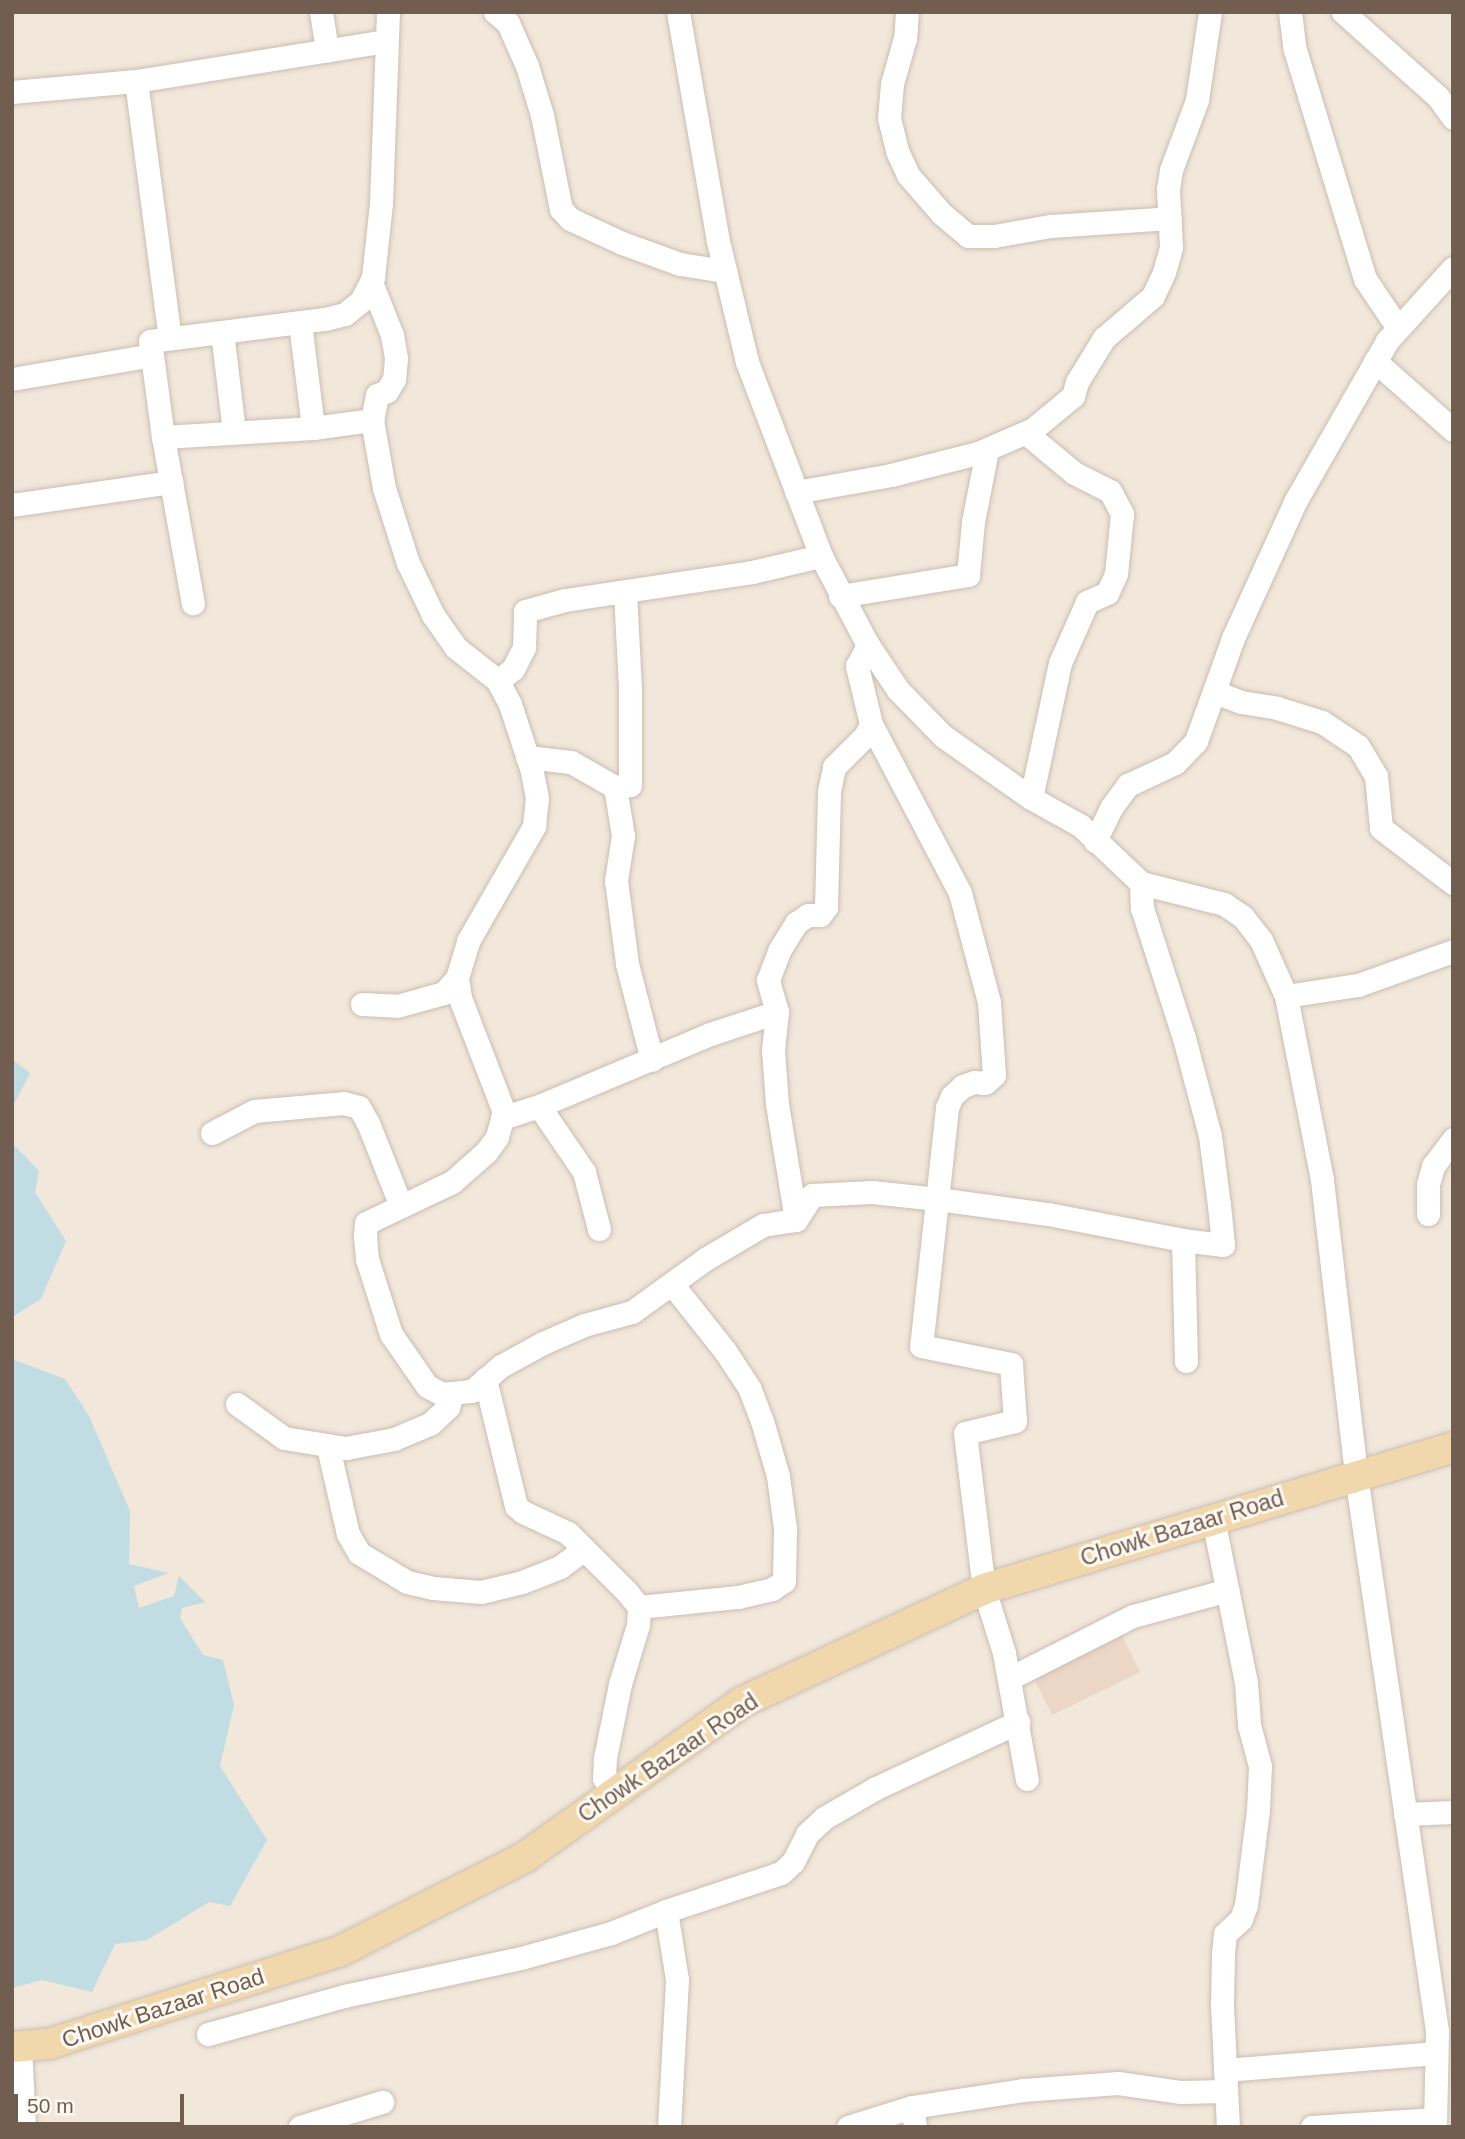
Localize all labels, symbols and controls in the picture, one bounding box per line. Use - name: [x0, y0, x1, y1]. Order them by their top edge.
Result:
- street label: Chowk Bazaar Road: [1077, 1484, 1287, 1572]
- street label: Chowk Bazaar Road: [573, 1688, 763, 1828]
- street label: Chowk Bazaar Road: [58, 1962, 268, 2054]
- scale bar: [18, 2080, 187, 2124]
- text: 50 m: [27, 2094, 74, 2117]

